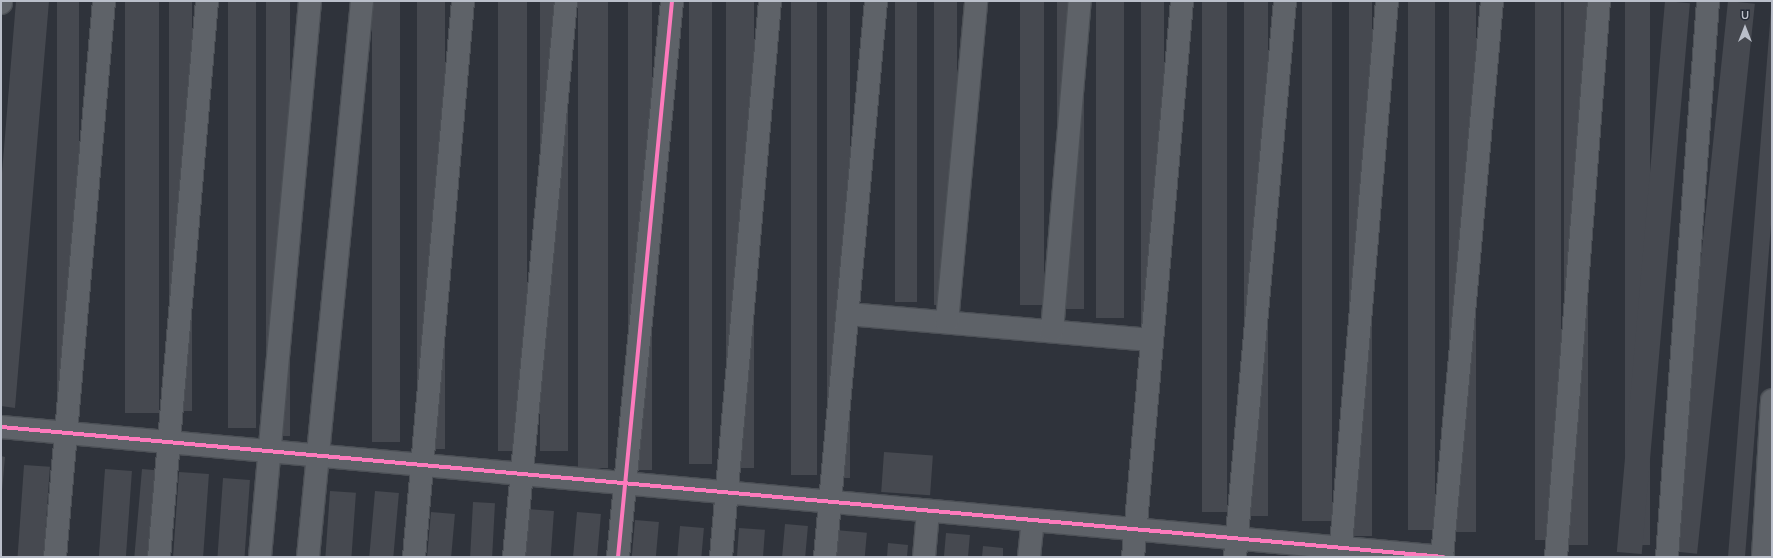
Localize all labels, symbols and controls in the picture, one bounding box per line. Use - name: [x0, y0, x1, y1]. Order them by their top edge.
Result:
- north arrow: [1725, 8, 1765, 48]
- text: U: [1741, 8, 1749, 23]

